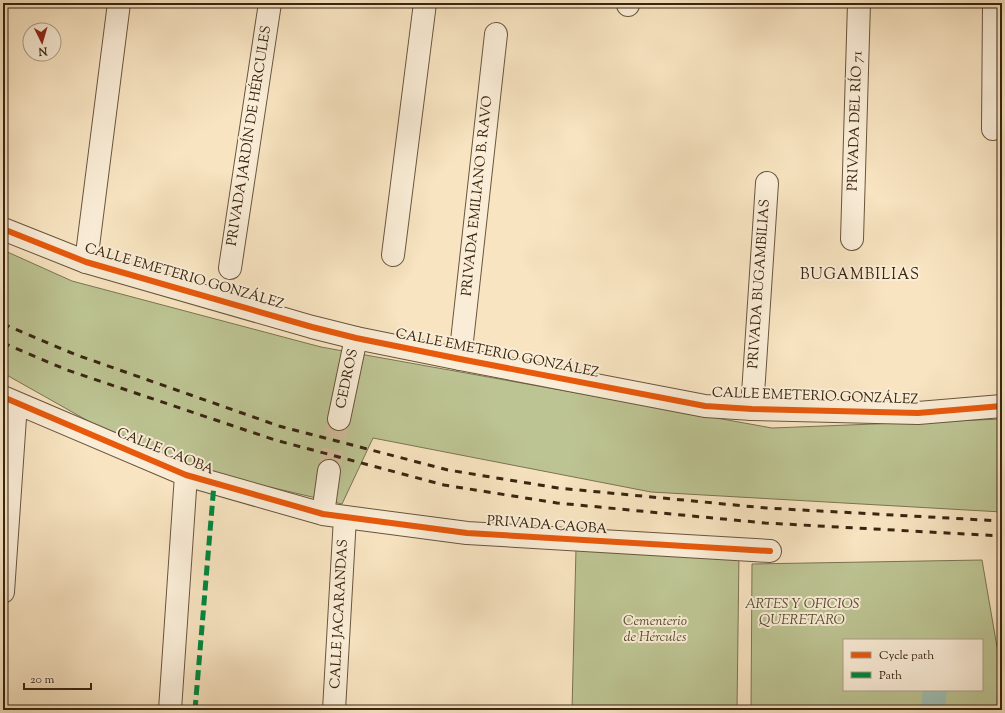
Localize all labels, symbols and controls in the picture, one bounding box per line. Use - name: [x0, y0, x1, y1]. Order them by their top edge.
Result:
- north arrow: [22, 22, 62, 62]
- street label: PRIVADA JARDÍN DE HÉRCULES: [223, 24, 277, 248]
- text: N: [37, 43, 49, 59]
- street label: PRIVADA DEL RÍO 71: [844, 50, 868, 191]
- street label: PRIVADA EMILIANO B. RAVO: [458, 95, 498, 297]
- street label: PRIVADA BUGAMBILIAS: [744, 199, 776, 369]
- street label: CALLE EMETERIO GONZÁLEZ: [82, 239, 286, 315]
- district label: BUGAMBILIAS: [800, 265, 920, 286]
- street label: CALLE EMETERIO GONZÁLEZ: [394, 324, 600, 384]
- street label: CEDROS: [332, 347, 364, 411]
- street label: CALLE EMETERIO GONZÁLEZ: [712, 383, 919, 411]
- street label: CALLE CAOBA: [113, 423, 217, 481]
- street label: PRIVADA CAOBA: [486, 512, 609, 540]
- street label: CALLE JACARANDAS: [326, 539, 354, 689]
- park label: ARTES Y OFICIOS QUERETARO: [745, 595, 859, 631]
- park label: Cementerio de Hércules: [623, 612, 687, 648]
- legend: [843, 639, 983, 691]
- text: Cycle path: [879, 647, 934, 665]
- scale bar: [24, 665, 91, 691]
- text: Path: [879, 667, 902, 685]
- text: 20 m: [30, 671, 55, 689]

